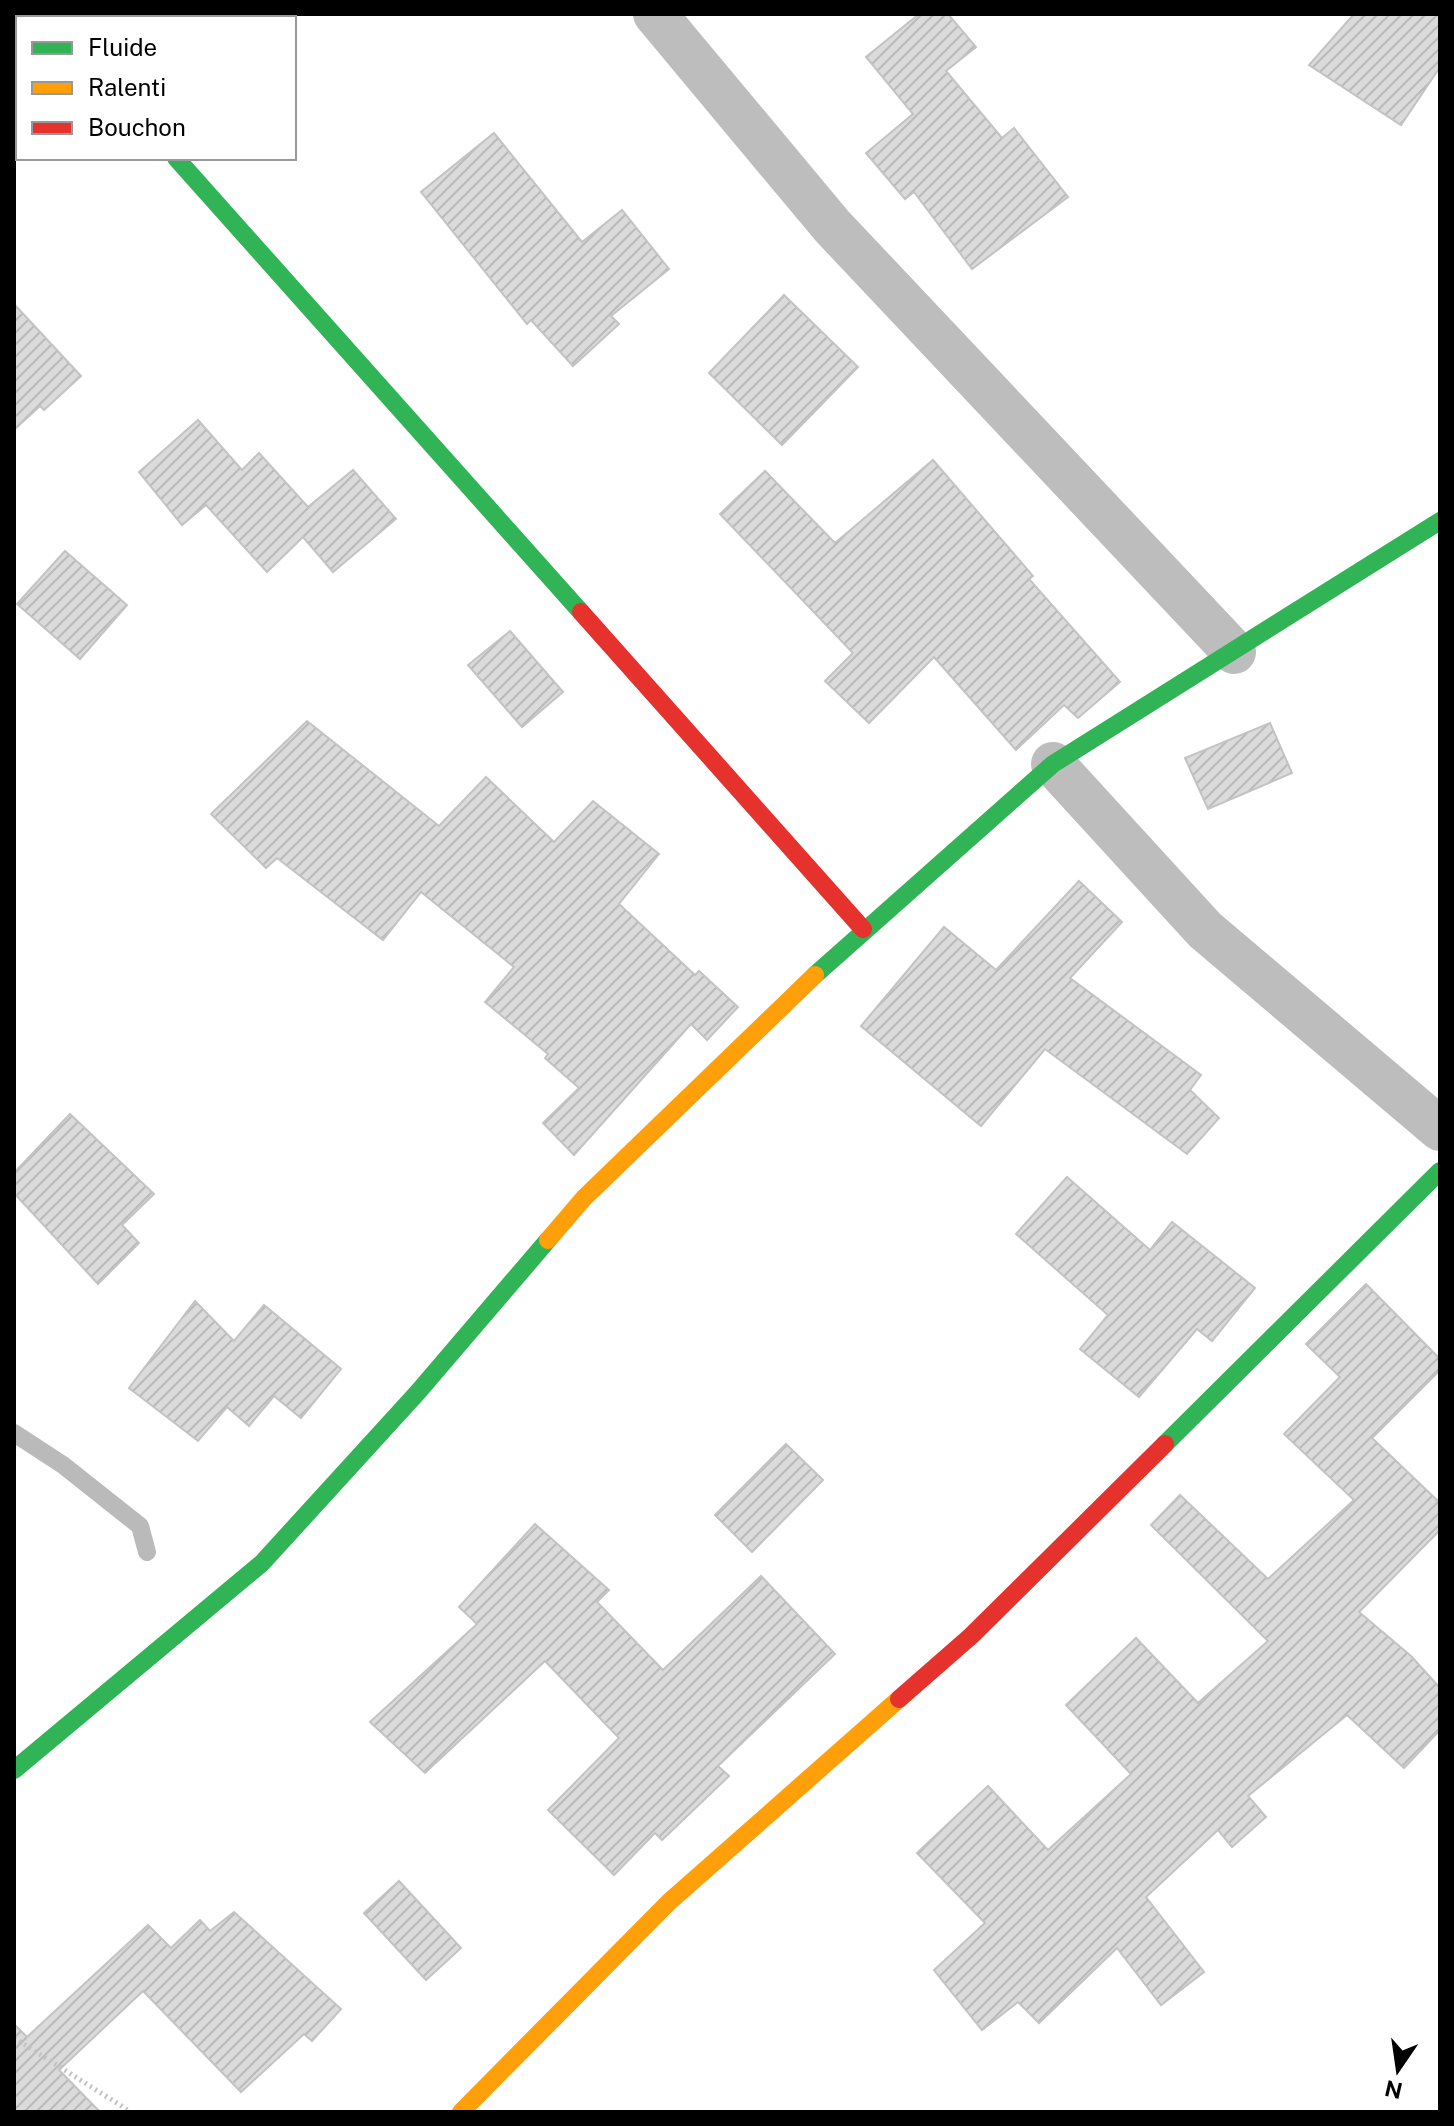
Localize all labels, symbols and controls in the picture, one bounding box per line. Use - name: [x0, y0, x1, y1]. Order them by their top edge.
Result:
- legend: [16, 16, 296, 160]
- text: Fluide: [88, 33, 157, 61]
- text: Ralenti: [88, 73, 166, 101]
- text: Bouchon: [88, 113, 186, 141]
- north arrow: [1358, 2030, 1438, 2110]
- text: N: [1382, 2075, 1405, 2104]

